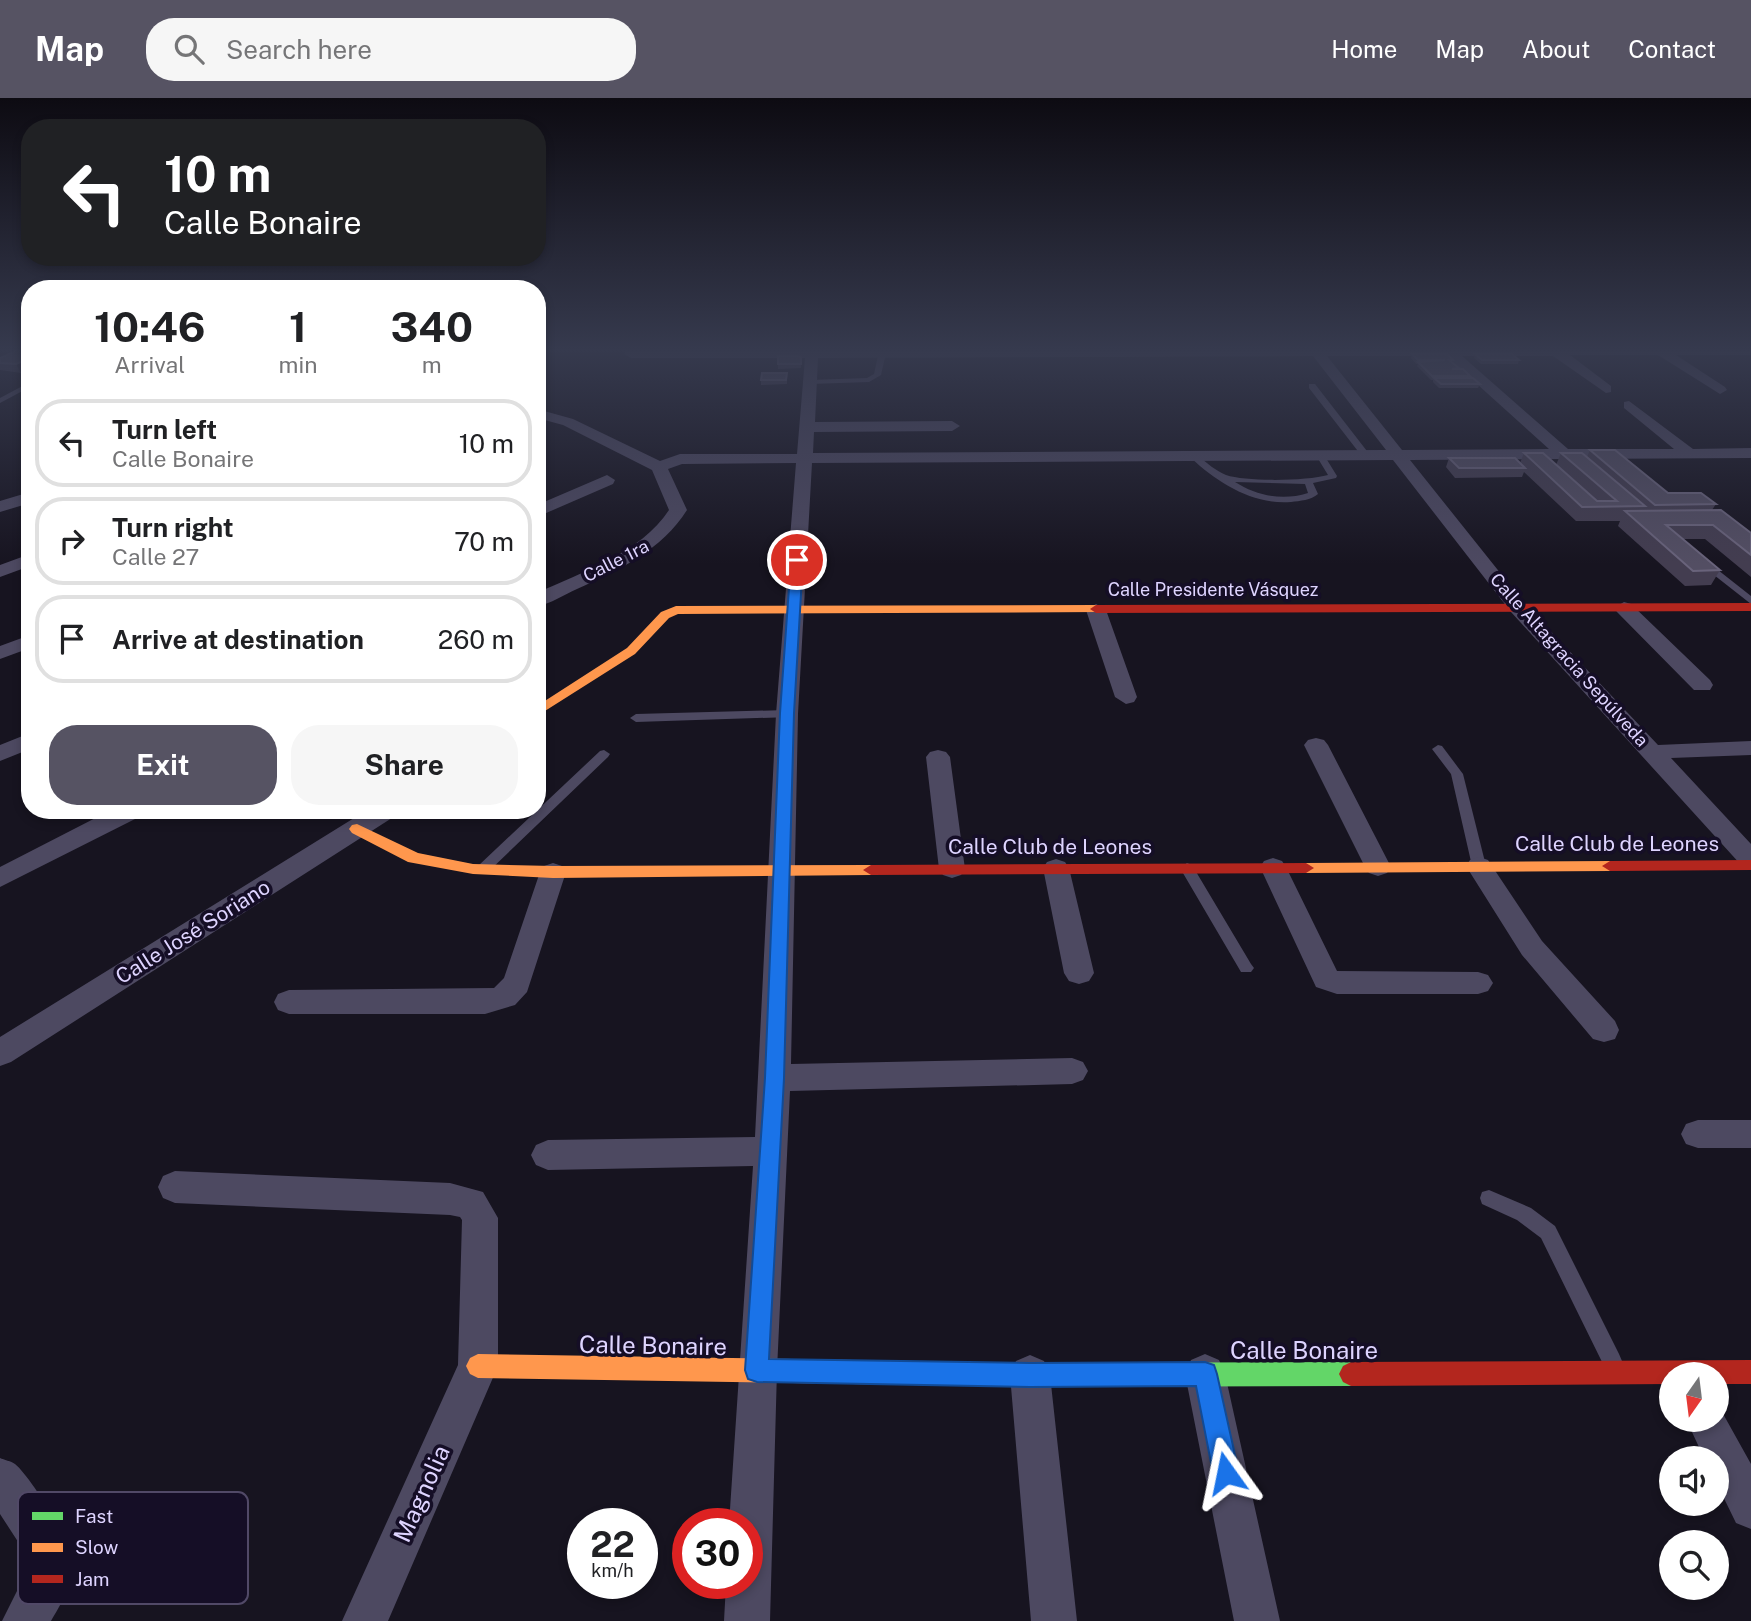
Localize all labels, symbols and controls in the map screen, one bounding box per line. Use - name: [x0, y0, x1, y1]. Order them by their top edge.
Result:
- search box: [146, 18, 636, 81]
- text: Map: [35, 30, 104, 68]
- icon: search: [170, 30, 208, 68]
- text: Search here: [226, 34, 372, 65]
- text: Home: [1331, 35, 1397, 63]
- text: Map: [1435, 35, 1484, 63]
- text: About: [1522, 35, 1590, 63]
- text: Contact: [1628, 35, 1716, 63]
- text: 10 m: [164, 145, 271, 203]
- icon: left: [49, 147, 140, 238]
- text: Calle Bonaire: [164, 204, 362, 241]
- text: 10:46: [94, 302, 206, 351]
- text: 1: [289, 302, 307, 351]
- text: 340: [391, 302, 473, 351]
- text: Arrival: [114, 351, 185, 378]
- text: min: [279, 351, 318, 378]
- text: m: [422, 351, 442, 378]
- text: Turn left: [112, 414, 217, 445]
- icon: left: [53, 424, 91, 462]
- text: 10 m: [459, 428, 514, 459]
- text: Calle Bonaire: [112, 445, 254, 472]
- text: Turn right: [112, 512, 234, 543]
- icon: right: [53, 522, 91, 560]
- text: 70 m: [454, 526, 514, 557]
- pin: [767, 530, 827, 590]
- street label: Calle 1ra: [579, 535, 652, 586]
- icon: arrive: [778, 541, 816, 579]
- text: Calle 27: [112, 543, 199, 570]
- street label: Calle Altagracia Sepúlveda: [1486, 569, 1653, 751]
- street label: Calle Presidente Vásquez: [1108, 579, 1318, 600]
- icon: arrive: [53, 620, 91, 658]
- text: Arrive at destination: [112, 624, 364, 655]
- text: 260 m: [438, 624, 514, 655]
- button: Exit: [49, 725, 277, 805]
- button: Share: [291, 725, 518, 805]
- street label: Calle Club de Leones: [1515, 831, 1719, 856]
- street label: Calle Club de Leones: [948, 834, 1152, 859]
- street label: Calle José Soriano: [111, 874, 274, 989]
- street label: Calle Bonaire: [579, 1330, 727, 1360]
- street label: Calle Bonaire: [1230, 1336, 1378, 1364]
- north arrow: [1659, 1362, 1729, 1432]
- map controls: [1659, 1362, 1729, 1600]
- position arrow: [1189, 1436, 1263, 1510]
- street label: Magnolia: [387, 1441, 455, 1546]
- button: sound: [1659, 1446, 1729, 1516]
- legend: [18, 1492, 248, 1604]
- text: Fast: [75, 1505, 113, 1527]
- speed limit sign: 30: [672, 1508, 763, 1599]
- text: 22: [590, 1524, 635, 1565]
- button: search: [1659, 1530, 1729, 1600]
- text: Slow: [75, 1536, 119, 1558]
- text: km/h: [591, 1560, 634, 1581]
- text: Jam: [75, 1568, 109, 1590]

